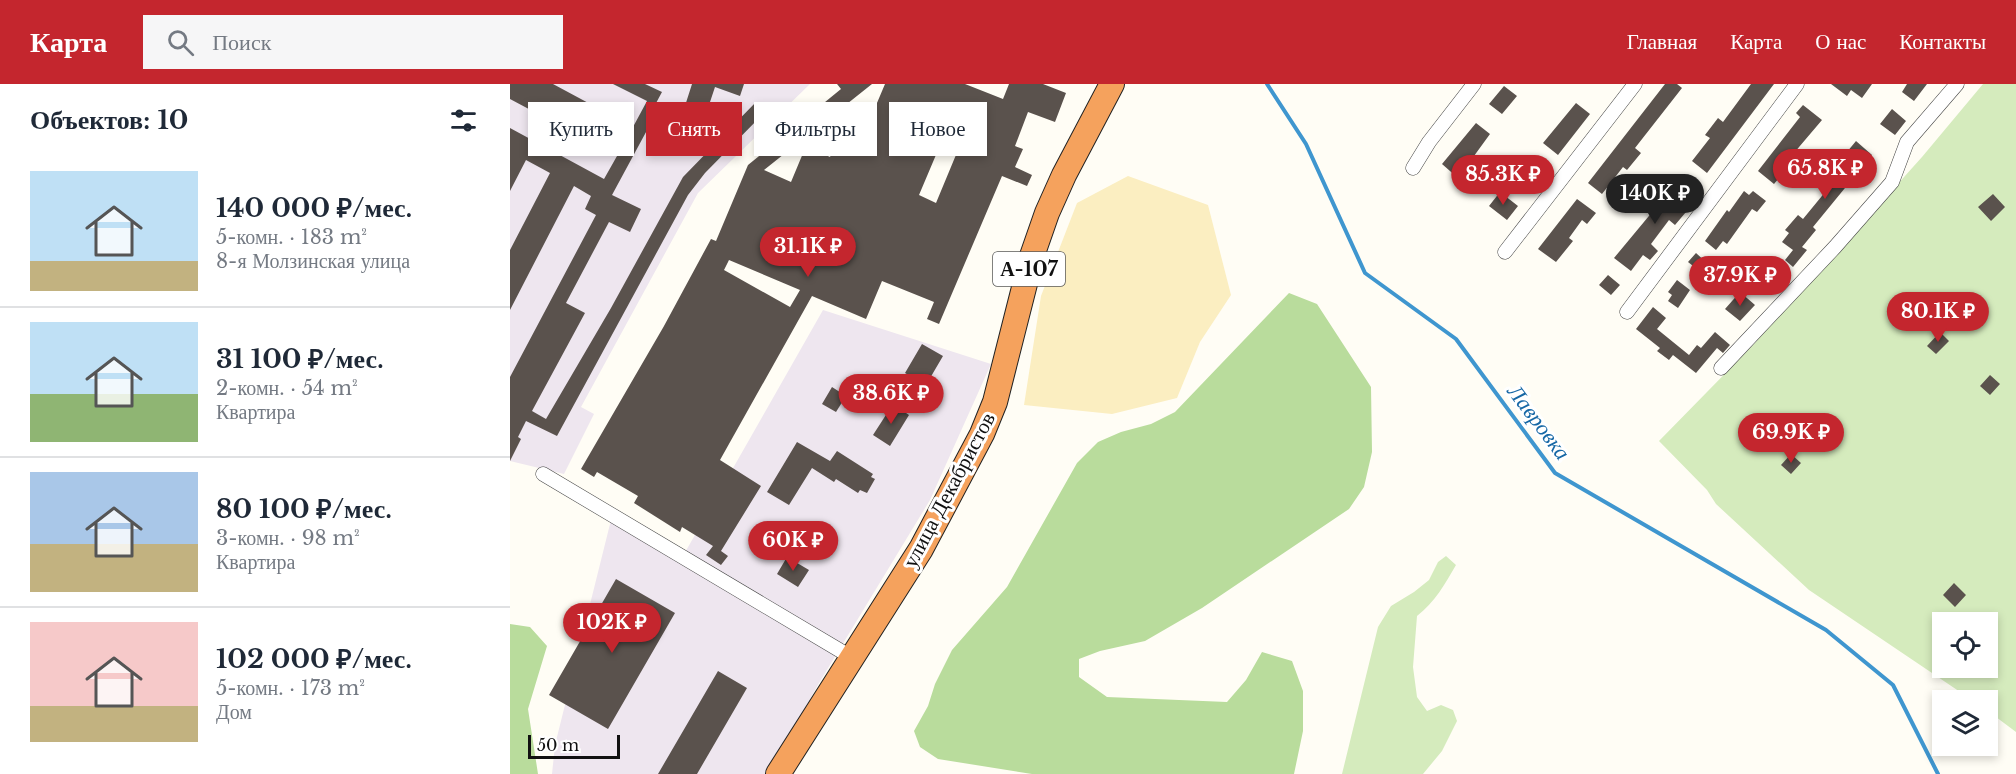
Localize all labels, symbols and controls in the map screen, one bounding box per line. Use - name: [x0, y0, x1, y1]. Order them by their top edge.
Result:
- search box: [143, 15, 563, 69]
- text: Карта: [30, 25, 107, 60]
- icon: search: [164, 26, 197, 59]
- text: Поиск: [212, 29, 271, 56]
- text: Главная: [1627, 29, 1697, 55]
- text: Карта: [1730, 29, 1782, 55]
- text: О нас: [1815, 29, 1866, 55]
- text: Контакты: [1899, 29, 1986, 55]
- chip: Купить: [528, 102, 634, 156]
- chip: Снять: [646, 102, 742, 156]
- chip: Фильтры: [754, 102, 877, 156]
- chip: Новое: [889, 102, 987, 156]
- text: Объектов: 10: [30, 104, 188, 136]
- icon: filters: [447, 104, 480, 137]
- pin: 65.8K ₽: [1770, 149, 1880, 200]
- pin: 85.3K ₽: [1448, 155, 1558, 206]
- text: 65.8K ₽: [1787, 156, 1863, 180]
- text: 85.3K ₽: [1465, 162, 1541, 186]
- pin: 140K ₽: [1606, 174, 1704, 225]
- text: 140K ₽: [1620, 181, 1690, 205]
- text: 140 000 ₽/мес.: [216, 192, 412, 224]
- icon: home: [78, 195, 150, 267]
- text: 5-комн. · 183 m²: [216, 225, 367, 249]
- pin: 31.1K ₽: [753, 227, 863, 278]
- text: 31.1K ₽: [774, 234, 842, 258]
- text: 8-я Молзинская улица: [216, 249, 410, 273]
- road number: А-107: [993, 252, 1065, 286]
- pin: 37.9K ₽: [1685, 256, 1795, 307]
- text: 37.9K ₽: [1703, 263, 1777, 287]
- pin: 80.1K ₽: [1883, 292, 1993, 343]
- text: 80.1K ₽: [1901, 299, 1975, 323]
- text: 31 100 ₽/мес.: [216, 343, 384, 375]
- icon: home: [78, 346, 150, 418]
- pin: 38.6K ₽: [836, 374, 946, 425]
- text: 2-комн. · 54 m²: [216, 376, 358, 400]
- water label: Лавровка: [1501, 378, 1576, 465]
- text: 38.6K ₽: [853, 381, 929, 405]
- text: Квартира: [216, 400, 295, 424]
- street label: улица Декабристов: [897, 408, 1001, 572]
- pin: 69.9K ₽: [1736, 413, 1846, 464]
- text: 69.9K ₽: [1752, 420, 1830, 444]
- text: 80 100 ₽/мес.: [216, 493, 392, 525]
- icon: home: [78, 496, 150, 568]
- pin: 60K ₽: [751, 521, 835, 572]
- text: 3-комн. · 98 m²: [216, 526, 360, 550]
- text: 60K ₽: [762, 528, 824, 552]
- text: Квартира: [216, 550, 295, 574]
- pin: 102K ₽: [563, 603, 661, 654]
- text: 102K ₽: [577, 610, 647, 634]
- map controls: [1932, 612, 1998, 756]
- button: locate: [1932, 612, 1998, 678]
- text: 102 000 ₽/мес.: [216, 643, 412, 675]
- icon: home: [78, 646, 150, 718]
- text: 5-комн. · 173 m²: [216, 676, 365, 700]
- button: layers: [1932, 690, 1998, 756]
- text: Дом: [216, 700, 252, 724]
- scale bar: [528, 732, 620, 760]
- text: 50 m: [537, 735, 579, 755]

